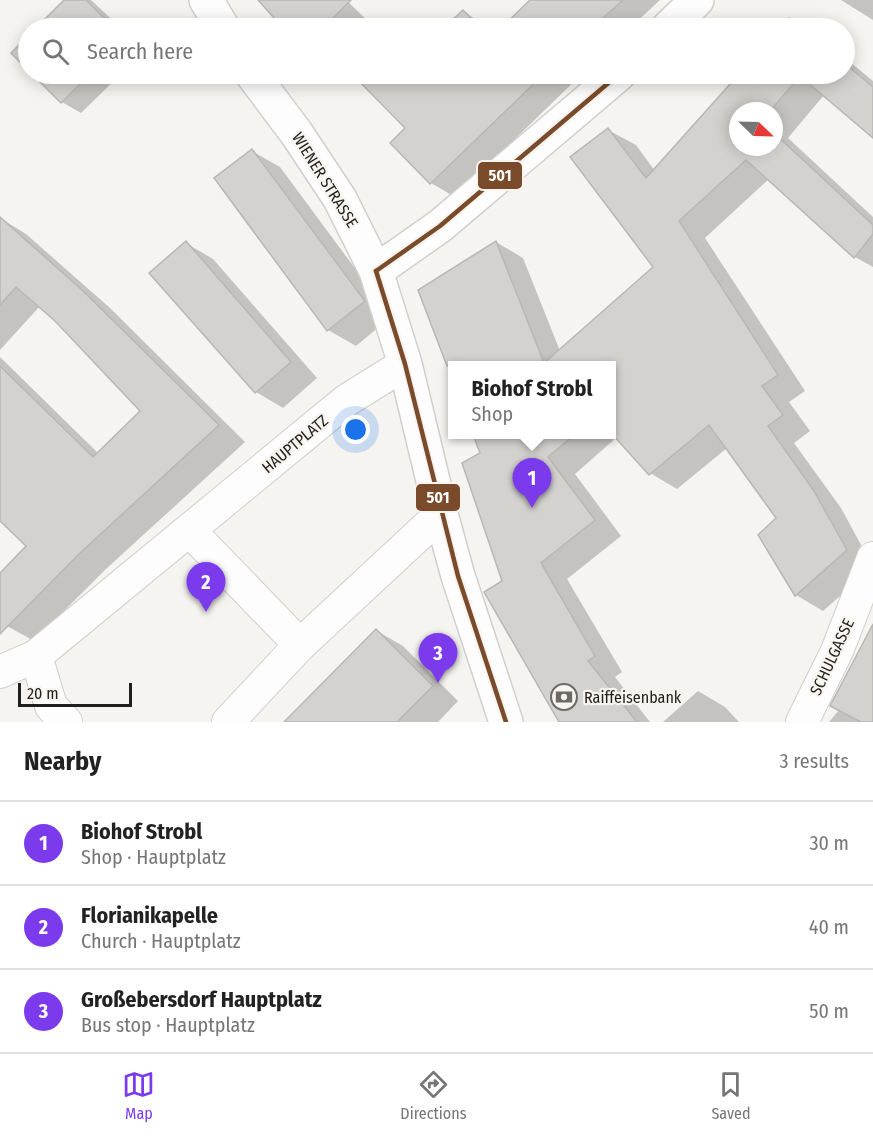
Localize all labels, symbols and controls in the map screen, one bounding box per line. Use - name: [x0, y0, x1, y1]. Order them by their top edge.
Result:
- search box: [18, 18, 855, 84]
- icon: search: [39, 35, 72, 68]
- text: Search here: [87, 38, 193, 65]
- north arrow: [729, 102, 783, 156]
- street label: WIENER STRASSE: [288, 129, 362, 231]
- line badge: 501: [477, 161, 523, 190]
- text: 501: [488, 166, 512, 185]
- popup: [448, 361, 616, 439]
- text: Biohof Strobl: [471, 375, 593, 402]
- text: Shop: [471, 402, 513, 426]
- street label: HAUPTPLATZ: [258, 411, 332, 477]
- your location: [341, 415, 370, 444]
- pin: 1: [512, 458, 552, 508]
- line badge: 501: [415, 483, 461, 512]
- text: 501: [426, 488, 450, 507]
- pin: 2: [186, 562, 226, 612]
- street label: SCHULGASSE: [806, 616, 858, 698]
- pin: 3: [418, 634, 458, 683]
- scale bar: [18, 680, 132, 708]
- bank icon: Raiffeisenbank: [549, 682, 579, 712]
- text: 20 m: [27, 684, 58, 703]
- place label: Raiffeisenbank: [584, 688, 682, 707]
- text: Nearby: [24, 746, 101, 777]
- text: 3 results: [780, 749, 849, 773]
- text: Biohof Strobl: [81, 818, 202, 845]
- text: 1: [39, 831, 48, 855]
- text: 30 m: [809, 831, 849, 855]
- text: Shop · Hauptplatz: [81, 845, 226, 869]
- text: Florianikapelle: [81, 902, 218, 929]
- text: 2: [39, 915, 48, 939]
- text: 40 m: [809, 915, 849, 939]
- text: Church · Hauptplatz: [81, 929, 241, 953]
- text: Großebersdorf Hauptplatz: [81, 986, 322, 1013]
- text: 3: [39, 999, 48, 1023]
- text: 50 m: [809, 999, 849, 1023]
- text: Bus stop · Hauptplatz: [81, 1013, 255, 1037]
- tab: Map: [122, 1068, 155, 1123]
- tab: Directions: [400, 1068, 467, 1123]
- tab: Saved: [711, 1068, 751, 1123]

